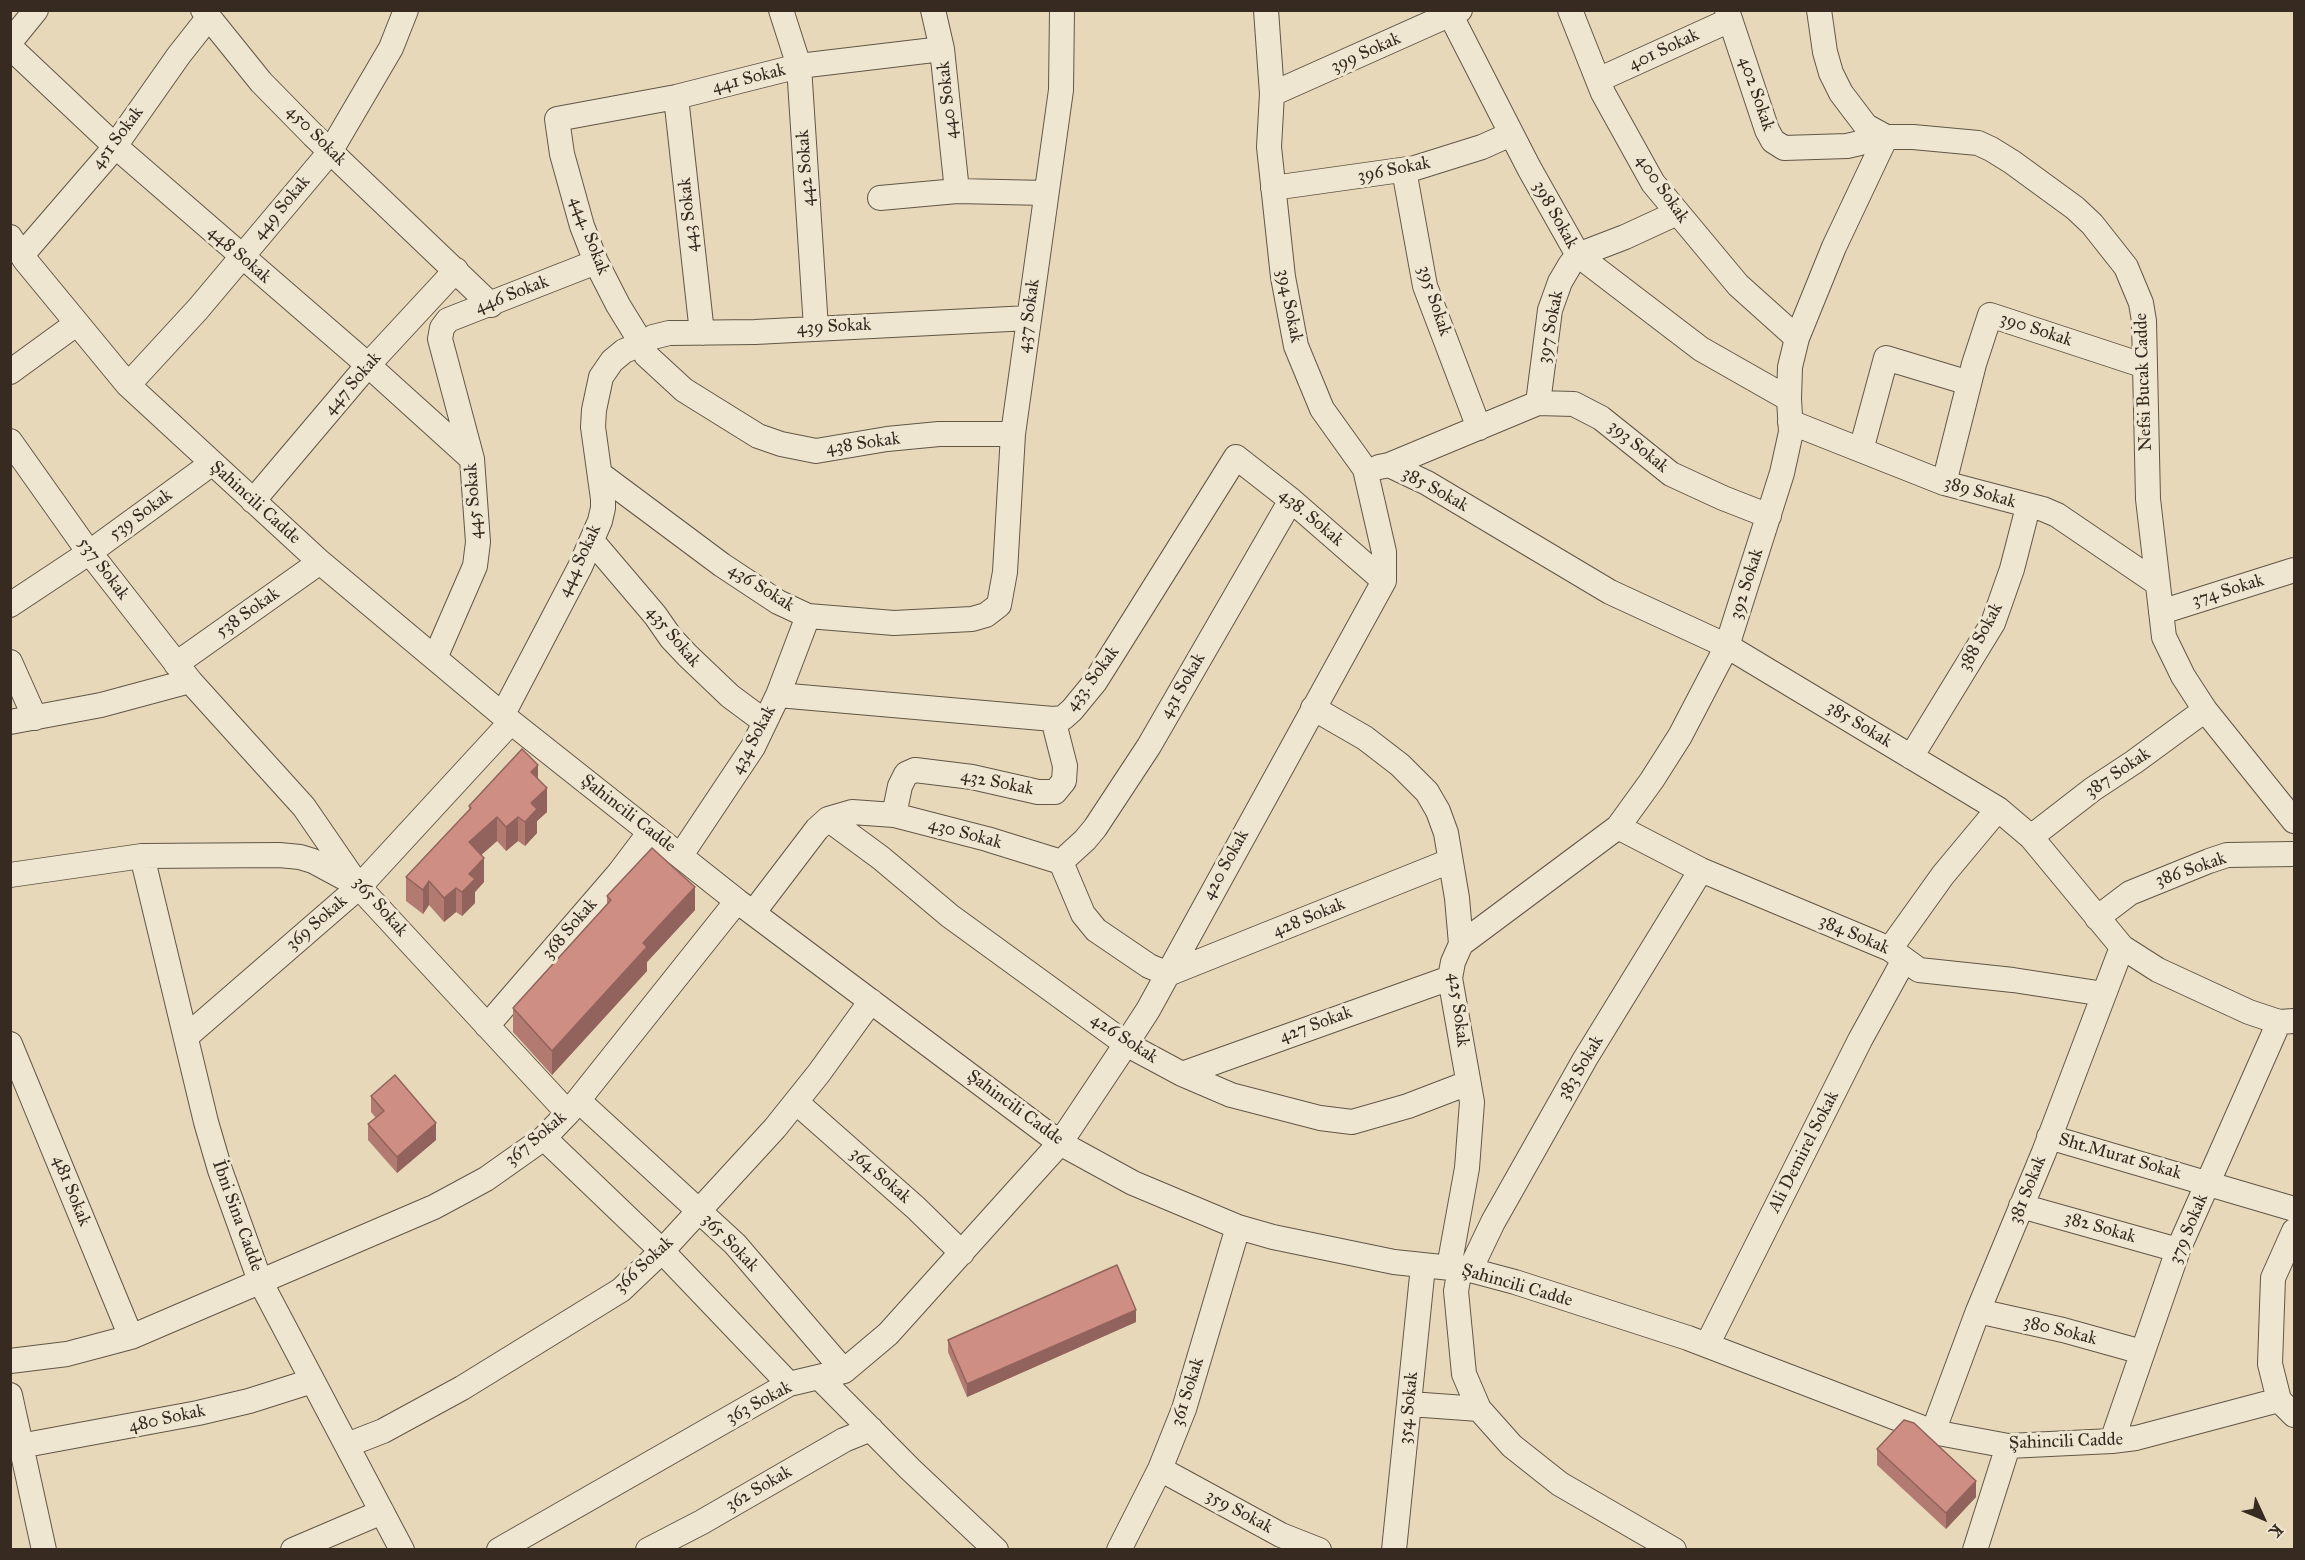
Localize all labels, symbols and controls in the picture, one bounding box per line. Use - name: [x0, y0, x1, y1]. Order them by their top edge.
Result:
- street label: 401 Sokak: [1625, 24, 1703, 76]
- street label: 399 Sokak: [1328, 28, 1404, 78]
- street label: 402 Sokak: [1733, 54, 1779, 134]
- street label: 441 Sokak: [710, 59, 788, 99]
- street label: 440 Sokak: [933, 60, 963, 140]
- street label: 450 Sokak: [281, 101, 351, 171]
- street label: 451 Sokak: [87, 102, 149, 174]
- street label: 442 Sokak: [793, 129, 819, 207]
- street label: 400 Sokak: [1631, 151, 1693, 227]
- street label: 396 Sokak: [1356, 152, 1432, 188]
- street label: 449 Sokak: [249, 171, 315, 245]
- street label: 443 Sokak: [674, 177, 704, 253]
- street label: 398 Sokak: [1528, 177, 1582, 253]
- street label: 444. Sokak: [564, 194, 614, 278]
- street label: 448 Sokak: [203, 221, 275, 289]
- street label: 395 Sokak: [1412, 263, 1456, 339]
- street label: 394 Sokak: [1271, 267, 1307, 345]
- street label: 446 Sokak: [472, 271, 552, 319]
- street label: 437 Sokak: [1013, 278, 1045, 354]
- street label: 397 Sokak: [1533, 289, 1569, 365]
- street label: 390 Sokak: [1997, 308, 2075, 352]
- street label: Nefsi Bucak Cadde: [2131, 313, 2157, 451]
- street label: 439 Sokak: [796, 314, 872, 340]
- street label: 447 Sokak: [320, 348, 386, 420]
- street label: 393 Sokak: [1603, 416, 1673, 478]
- street label: 438 Sokak: [825, 428, 901, 460]
- street label: Şahincili Cadde: [205, 457, 305, 549]
- street label: 445 Sokak: [461, 462, 487, 540]
- street label: 385 Sokak: [1398, 463, 1472, 517]
- street label: 389 Sokak: [1941, 472, 2019, 514]
- street label: 539 Sokak: [105, 485, 177, 545]
- street label: 438. Sokak: [1274, 485, 1348, 551]
- street label: 444 Sokak: [554, 521, 606, 601]
- street label: 537 Sokak: [72, 533, 134, 605]
- street label: 392 Sokak: [1725, 546, 1769, 622]
- street label: 436 Sokak: [724, 559, 798, 617]
- street label: 374 Sokak: [2189, 570, 2267, 612]
- street label: 538 Sokak: [212, 583, 284, 643]
- street label: 388 Sokak: [1954, 599, 2008, 675]
- street label: 435 Sokak: [641, 602, 705, 672]
- street label: 433. Sokak: [1062, 642, 1124, 716]
- street label: 431 Sokak: [1156, 649, 1210, 723]
- street label: 385 Sokak: [1822, 697, 1896, 753]
- street label: 434 Sokak: [727, 702, 781, 778]
- street label: 387 Sokak: [2081, 743, 2155, 803]
- street label: 432 Sokak: [959, 765, 1035, 801]
- street label: Şahincili Cadde: [576, 770, 680, 858]
- street label: 430 Sokak: [926, 814, 1004, 854]
- street label: 420 Sokak: [1198, 826, 1254, 904]
- street label: 386 Sokak: [2153, 848, 2229, 892]
- street label: 365 Sokak: [348, 873, 412, 941]
- street label: 369 Sokak: [282, 891, 352, 955]
- street label: 368 Sokak: [538, 894, 602, 964]
- street label: 428 Sokak: [1270, 894, 1348, 942]
- street label: 384 Sokak: [1816, 911, 1892, 959]
- street label: 425 Sokak: [1443, 972, 1473, 1048]
- street label: 427 Sokak: [1277, 1002, 1355, 1048]
- street label: 426 Sokak: [1086, 1009, 1162, 1069]
- street label: 383 Sokak: [1553, 1032, 1609, 1104]
- street label: Şahincili Cadde: [962, 1066, 1068, 1150]
- street label: Ali Demirel Sokak: [1764, 1087, 1844, 1217]
- street label: 367 Sokak: [501, 1107, 571, 1171]
- street label: Sht.Murat Sokak: [2056, 1129, 2184, 1185]
- street label: 364 Sokak: [845, 1144, 915, 1208]
- street label: 481 Sokak: [47, 1152, 95, 1230]
- street label: 381 Sokak: [2005, 1153, 2051, 1227]
- street label: İbni Sina Cadde: [207, 1157, 267, 1275]
- street label: 379 Sokak: [2165, 1191, 2213, 1267]
- street label: 382 Sokak: [2062, 1208, 2138, 1248]
- street label: 365 Sokak: [697, 1209, 763, 1277]
- street label: 366 Sokak: [610, 1232, 678, 1298]
- street label: Şahincili Cadde: [1459, 1260, 1575, 1312]
- street label: 380 Sokak: [2021, 1311, 2099, 1351]
- street label: 361 Sokak: [1167, 1355, 1209, 1429]
- street label: 354 Sokak: [1394, 1371, 1424, 1445]
- street label: 363 Sokak: [722, 1377, 796, 1429]
- street label: 480 Sokak: [127, 1400, 207, 1438]
- street label: Şahincili Cadde: [2008, 1429, 2124, 1455]
- street label: 362 Sokak: [722, 1461, 796, 1517]
- street label: 359 Sokak: [1202, 1485, 1276, 1539]
- north arrow: [2233, 1488, 2293, 1548]
- text: K: [2266, 1520, 2287, 1542]

